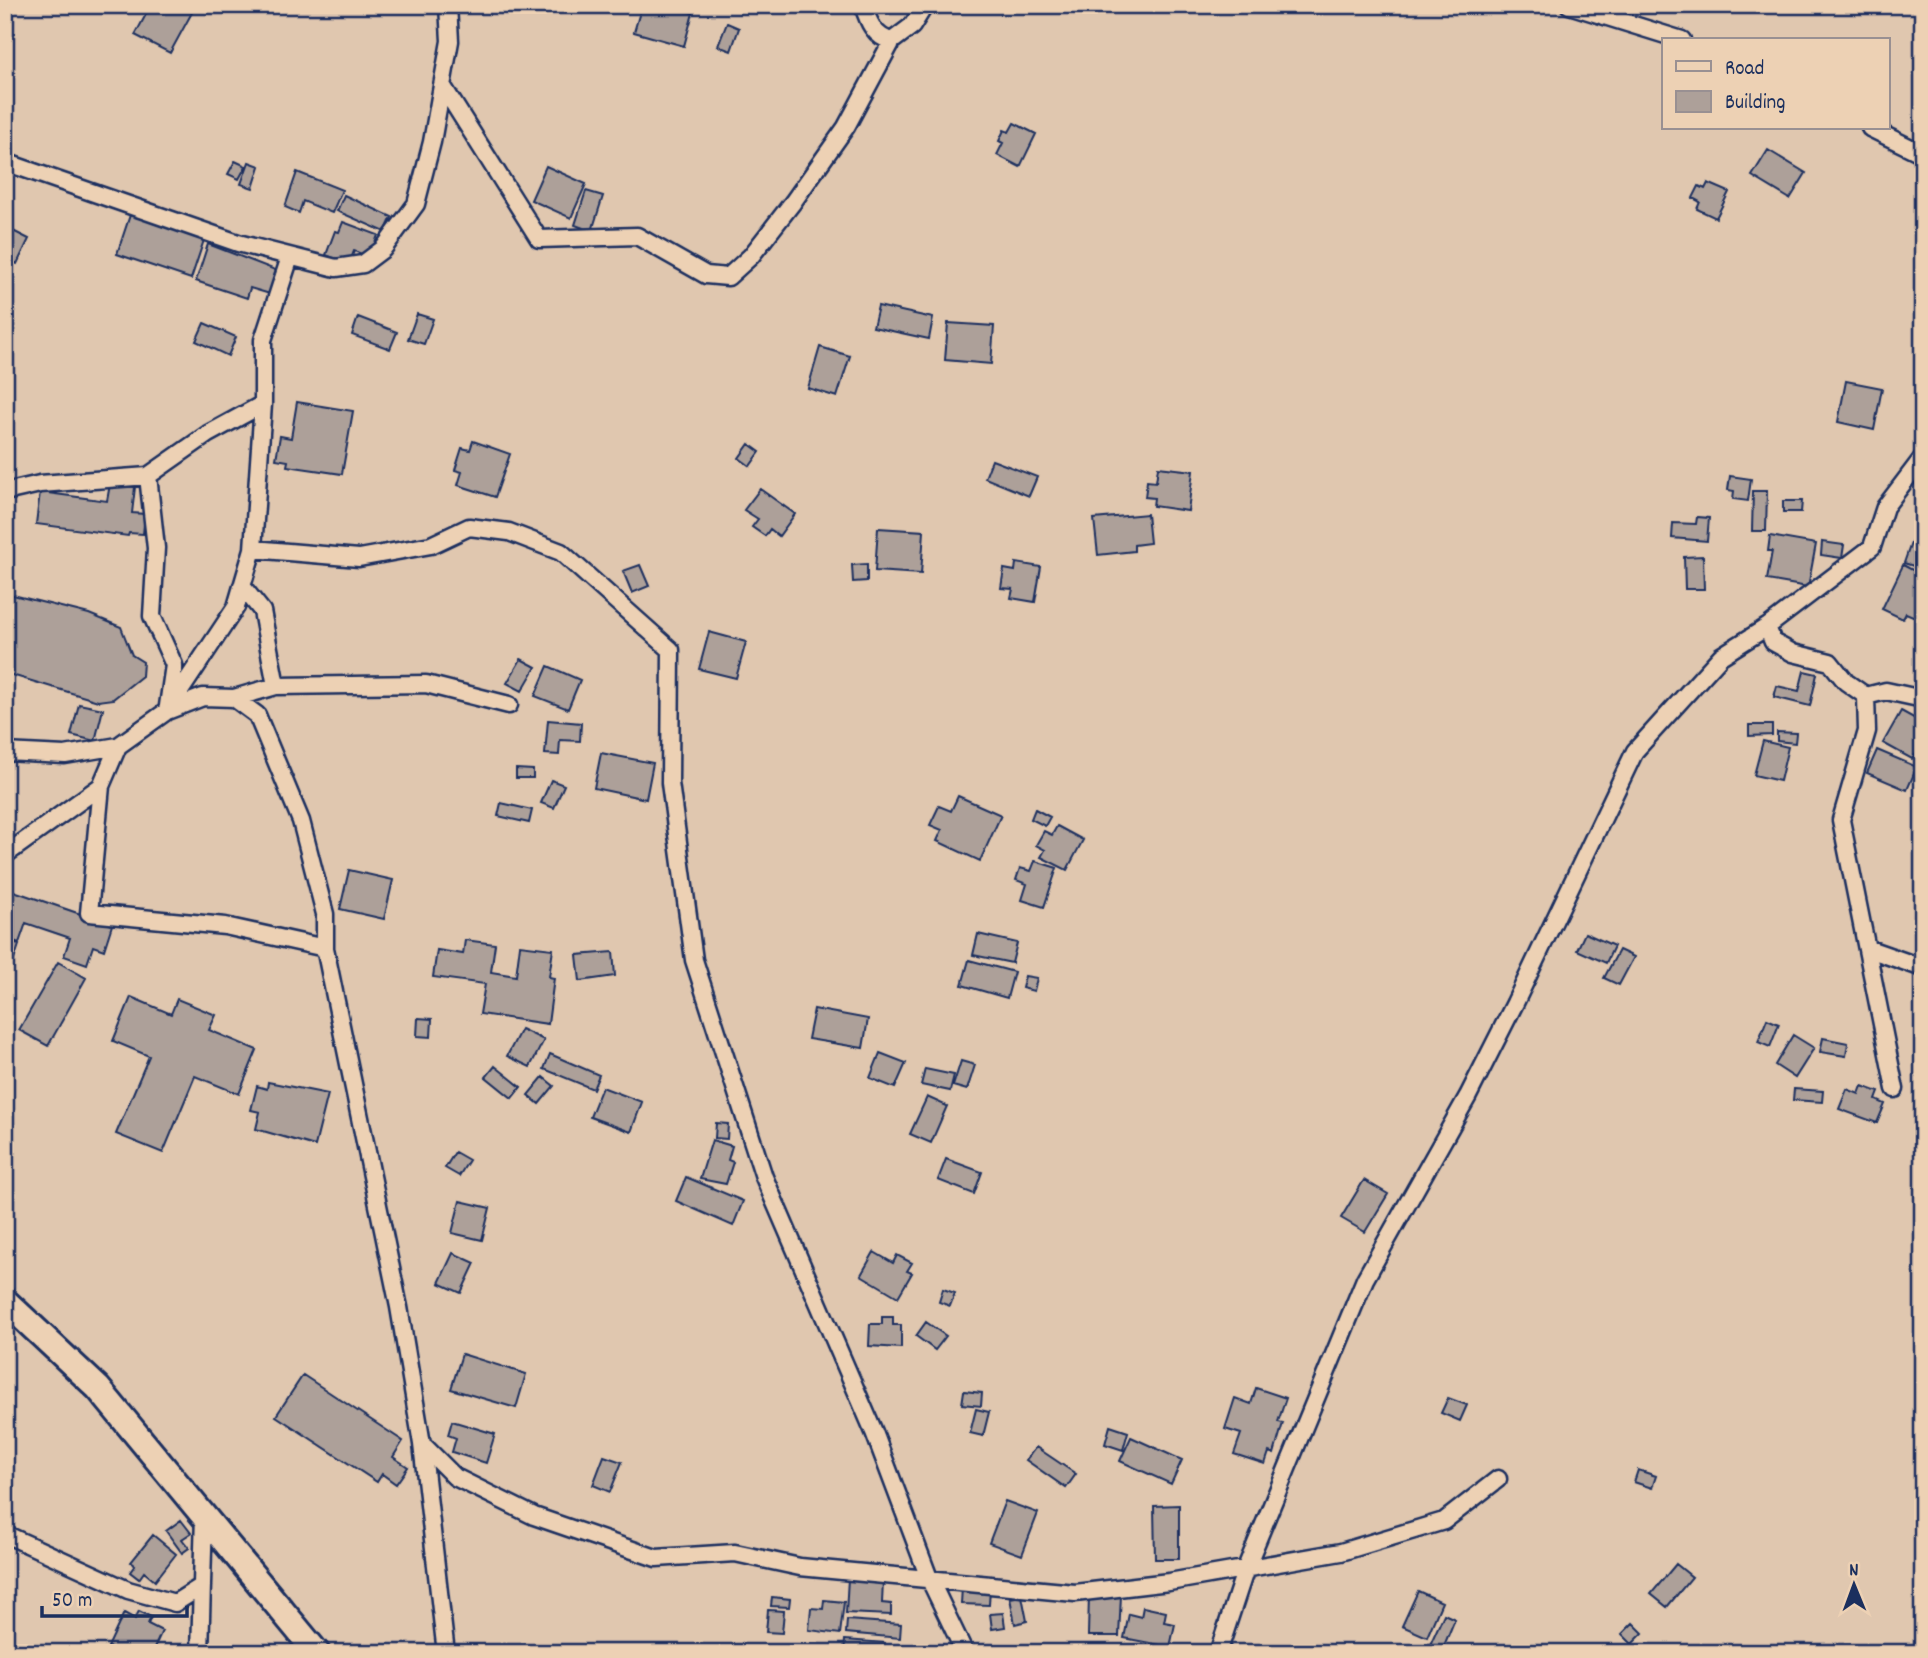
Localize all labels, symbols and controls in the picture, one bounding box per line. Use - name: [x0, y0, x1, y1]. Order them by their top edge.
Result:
- legend: [1662, 38, 1890, 130]
- text: Road: [1725, 55, 1764, 85]
- text: Building: [1725, 89, 1785, 119]
- north arrow: [1820, 1550, 1890, 1620]
- text: N: [1849, 1558, 1859, 1585]
- scale bar: [42, 1574, 187, 1618]
- text: 50 m: [52, 1587, 92, 1617]

